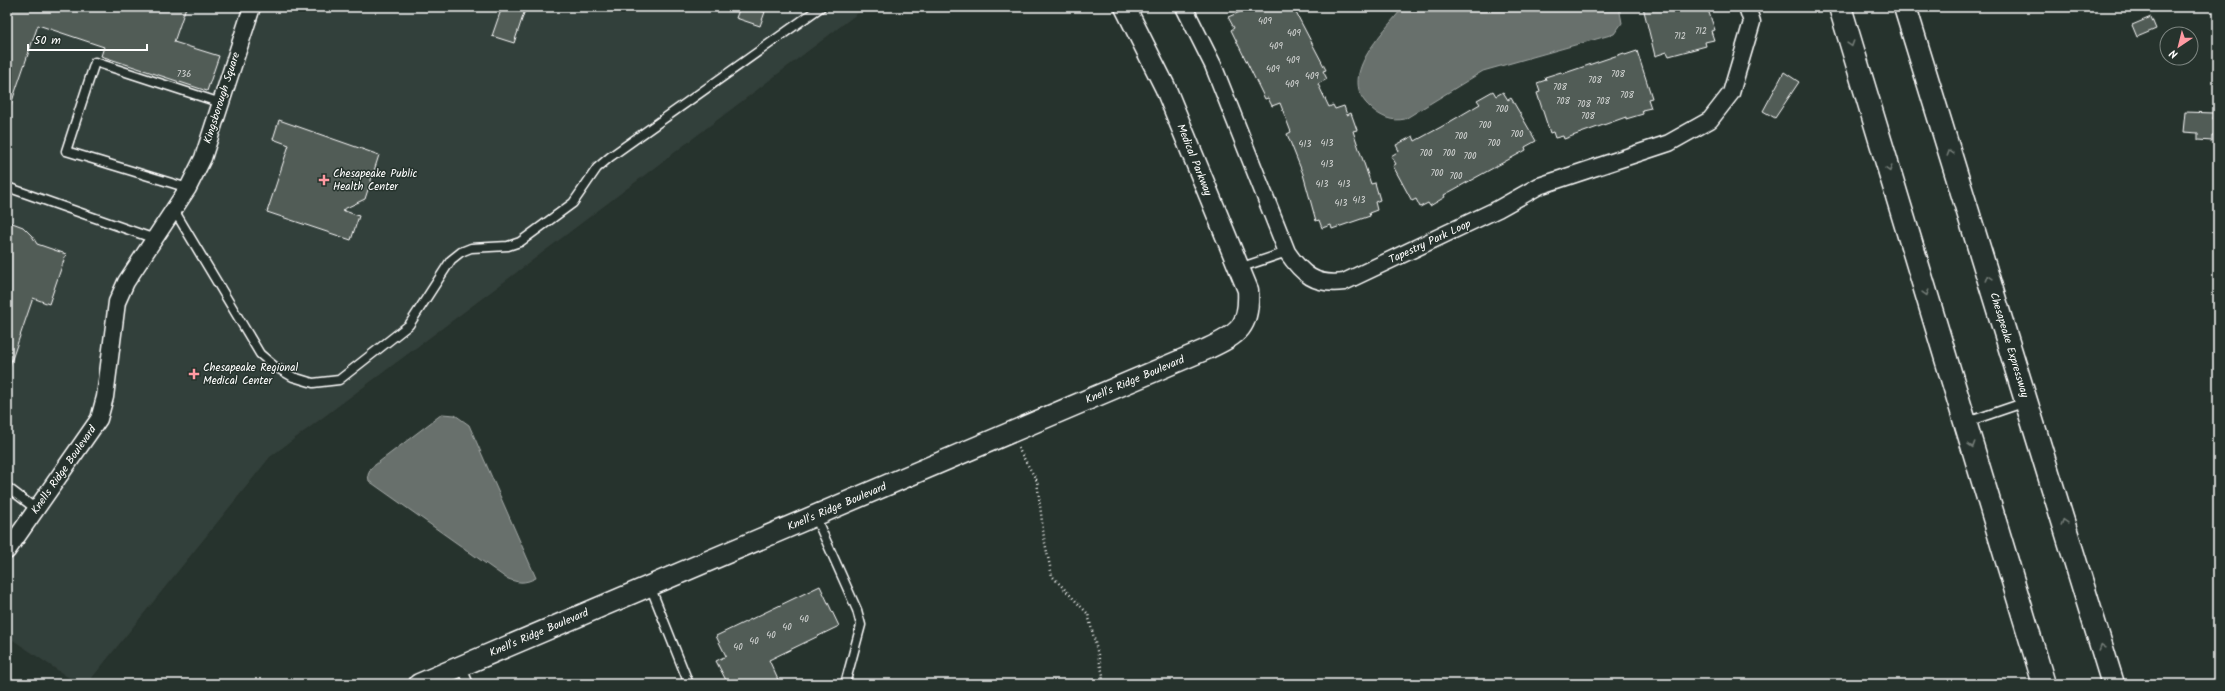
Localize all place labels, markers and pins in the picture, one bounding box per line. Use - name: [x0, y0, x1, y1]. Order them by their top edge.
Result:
- place label: Chesapeake Public Health Center: [333, 165, 418, 196]
- marker: Chesapeake Public Health Center: [318, 174, 330, 186]
- place label: Chesapeake Regional Medical Center: [203, 359, 298, 390]
- marker: Chesapeake Regional Medical Center: [188, 368, 200, 380]

